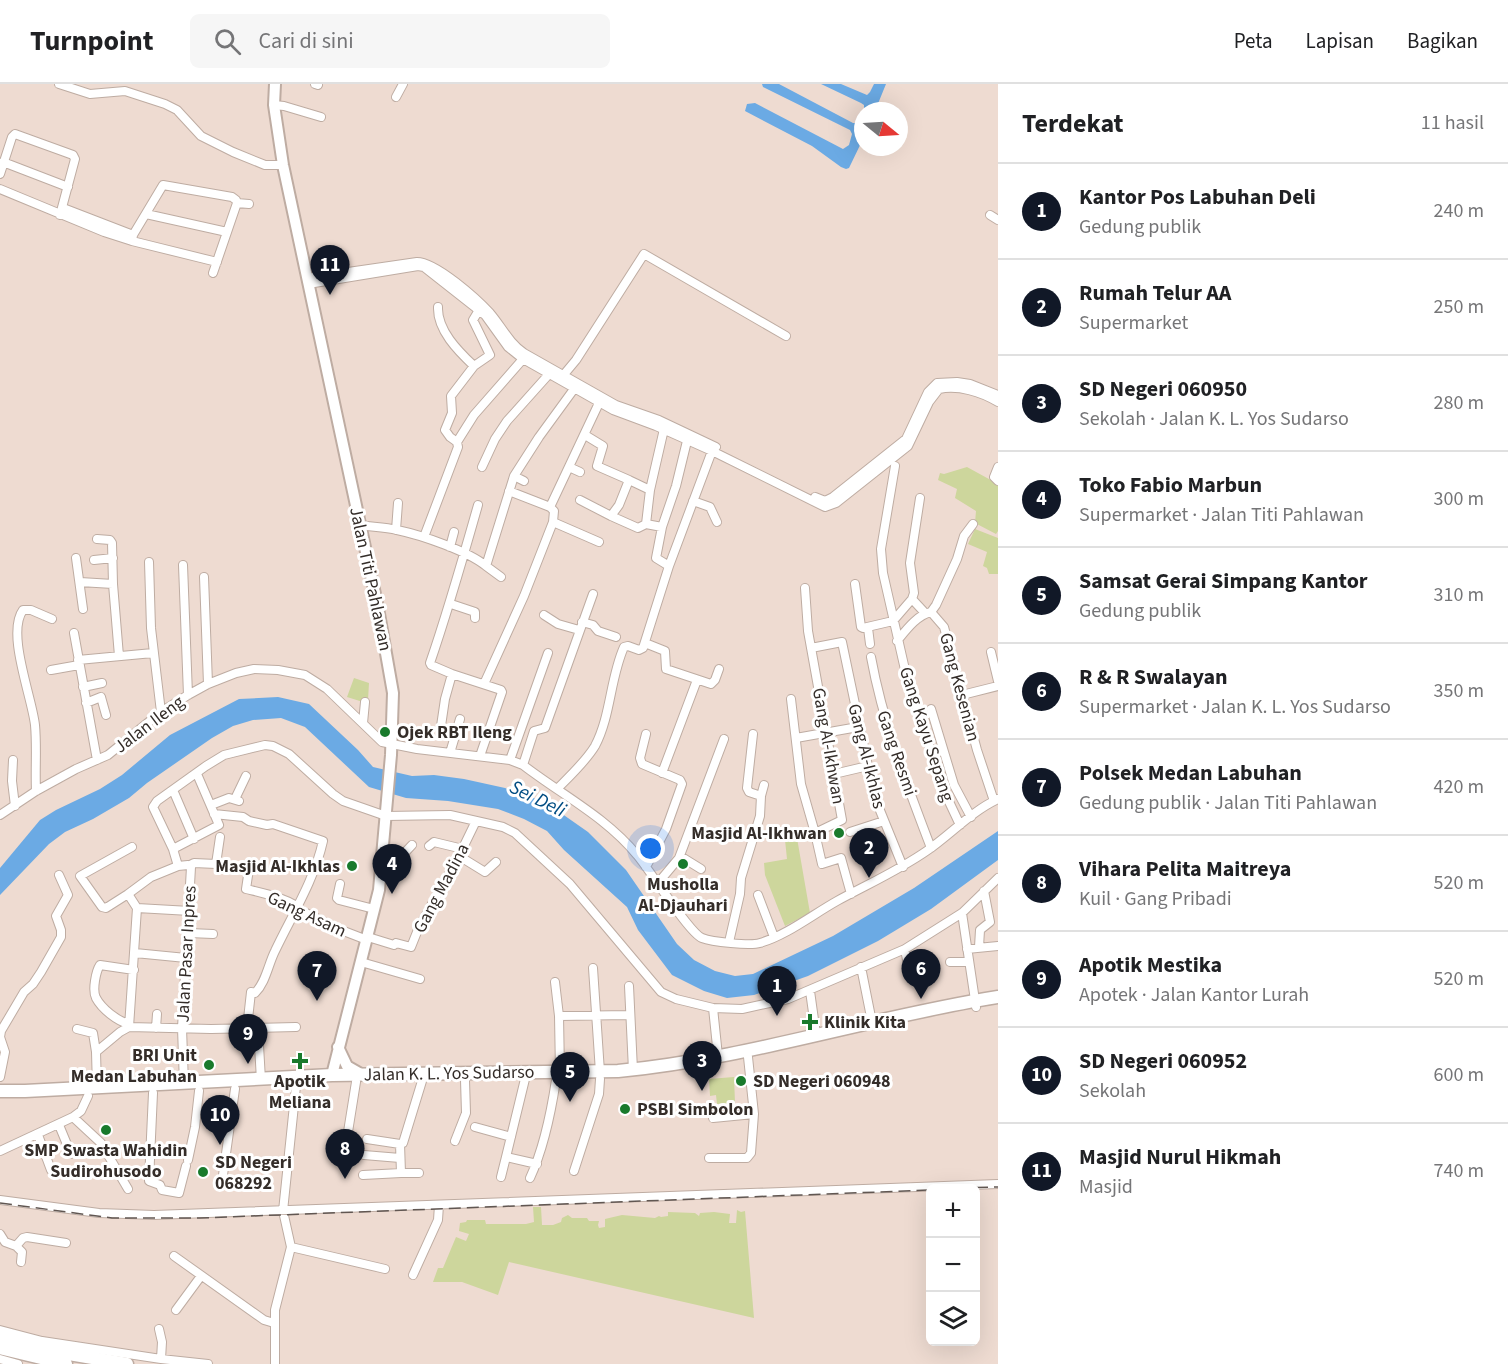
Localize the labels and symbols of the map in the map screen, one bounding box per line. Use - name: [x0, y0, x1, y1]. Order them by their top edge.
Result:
- north arrow: [854, 102, 908, 156]
- pin: 11: [310, 246, 350, 295]
- street label: Jalan Titi Pahlawan: [343, 505, 398, 653]
- street label: Gang Kesenian: [933, 630, 986, 744]
- street label: Gang Kayu Sepang: [893, 664, 960, 805]
- street label: Gang Al-Ikhwan: [806, 686, 851, 806]
- street label: Jalan Ileng: [109, 690, 190, 759]
- street label: Gang Al-Ikhlas: [841, 701, 892, 811]
- street label: Gang Resmi: [870, 707, 923, 799]
- place label: Ojek RBT Ileng: [397, 720, 512, 745]
- marker: Ojek RBT Ileng: [378, 725, 392, 739]
- water label: Sei Deli: [505, 773, 571, 825]
- place label: Masjid Al-Ikhwan: [691, 821, 827, 846]
- marker: Masjid Al-Ikhwan: [832, 826, 846, 840]
- pin: 2: [850, 828, 888, 878]
- your location: [636, 834, 665, 863]
- street label: Gang Madina: [407, 839, 476, 937]
- pin: 4: [372, 844, 412, 894]
- place label: Masjid Al-Ikhlas: [215, 854, 340, 879]
- marker: Musholla Al-Djauhari: [676, 857, 690, 871]
- marker: Masjid Al-Ikhlas: [345, 859, 359, 873]
- place label: Musholla Al-Djauhari: [637, 872, 728, 918]
- street label: Jalan Pasar Inpres: [170, 885, 203, 1023]
- street label: Gang Asam: [263, 885, 350, 944]
- pin: 6: [902, 950, 940, 999]
- pin: 7: [298, 952, 336, 1001]
- pin: 1: [758, 966, 796, 1016]
- place label: Klinik Kita: [824, 1010, 906, 1035]
- marker: Klinik Kita: [801, 1013, 819, 1031]
- pin: 9: [228, 1014, 268, 1064]
- pin: 3: [682, 1042, 722, 1091]
- place label: BRI Unit Medan Labuhan: [71, 1043, 197, 1089]
- pin: 5: [550, 1052, 590, 1102]
- marker: Apotik Meliana: [293, 1054, 307, 1068]
- marker: BRI Unit Medan Labuhan: [202, 1058, 216, 1072]
- street label: Jalan K. L. Yos Sudarso: [363, 1060, 535, 1087]
- place label: Apotik Meliana: [269, 1069, 331, 1115]
- place label: SD Negeri 060948: [753, 1069, 891, 1094]
- marker: SD Negeri 060948: [734, 1074, 748, 1088]
- pin: 10: [200, 1096, 240, 1145]
- place label: PSBI Simbolon: [637, 1097, 754, 1122]
- marker: PSBI Simbolon: [618, 1102, 632, 1116]
- marker: SMP Swasta Wahidin Sudirohusodo: [99, 1123, 113, 1137]
- pin: 8: [326, 1130, 364, 1179]
- place label: SMP Swasta Wahidin Sudirohusodo: [24, 1138, 188, 1184]
- place label: SD Negeri 068292: [215, 1150, 292, 1196]
- marker: SD Negeri 068292: [196, 1165, 210, 1179]

